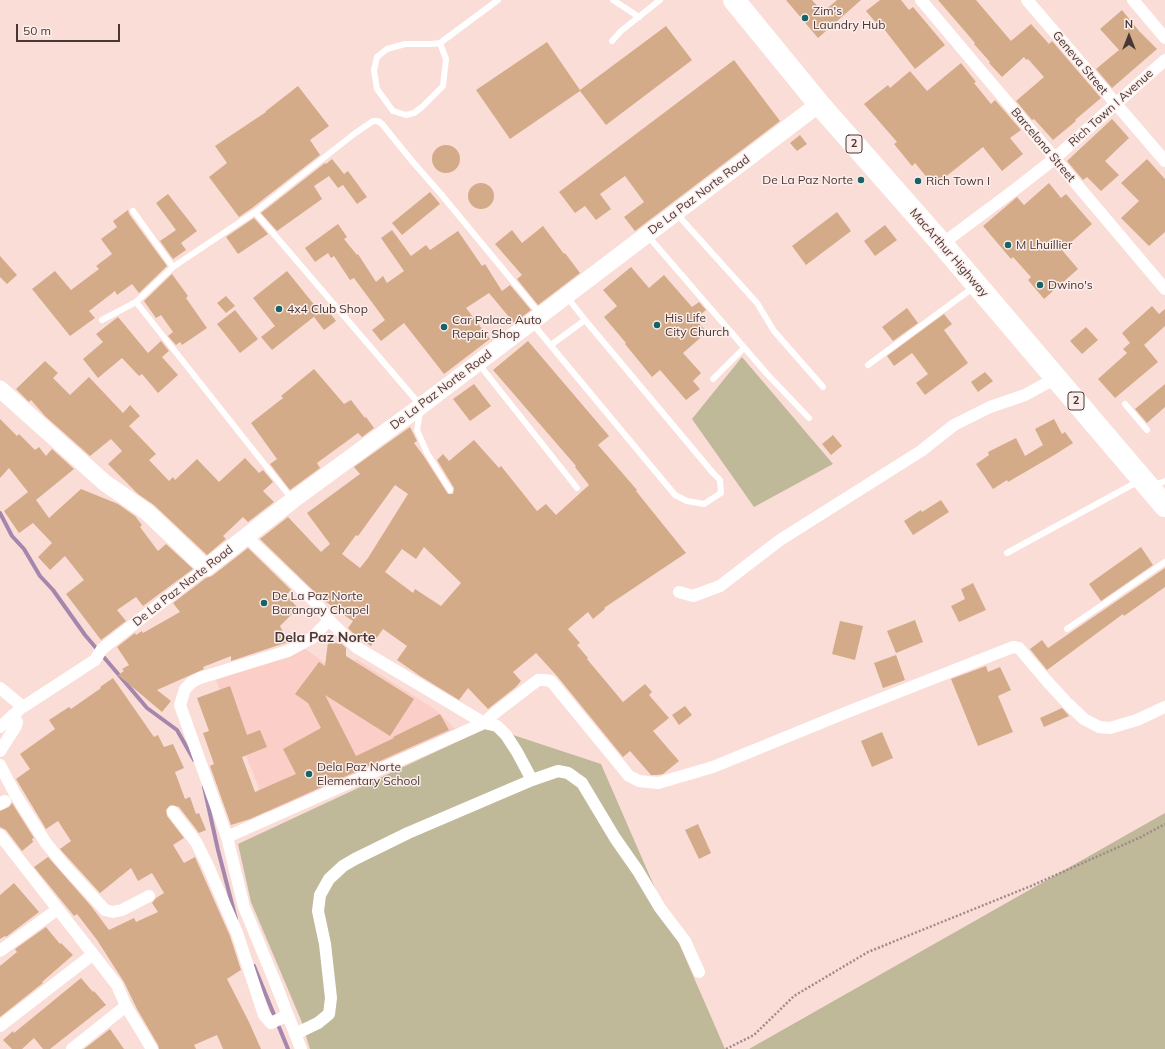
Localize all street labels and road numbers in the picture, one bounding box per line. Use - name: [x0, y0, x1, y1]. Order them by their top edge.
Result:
- street label: Geneva Street: [1049, 28, 1111, 98]
- street label: Rich Town I Avenue: [1066, 66, 1156, 150]
- street label: Barcelona Street: [1008, 105, 1078, 185]
- road number: 2: [846, 135, 862, 153]
- street label: De La Paz Norte Road: [645, 152, 753, 238]
- street label: MacArthur Highway: [907, 206, 991, 300]
- street label: De La Paz Norte Road: [387, 347, 495, 433]
- road number: 2: [1068, 392, 1084, 410]
- street label: De La Paz Norte Road: [130, 542, 236, 630]

